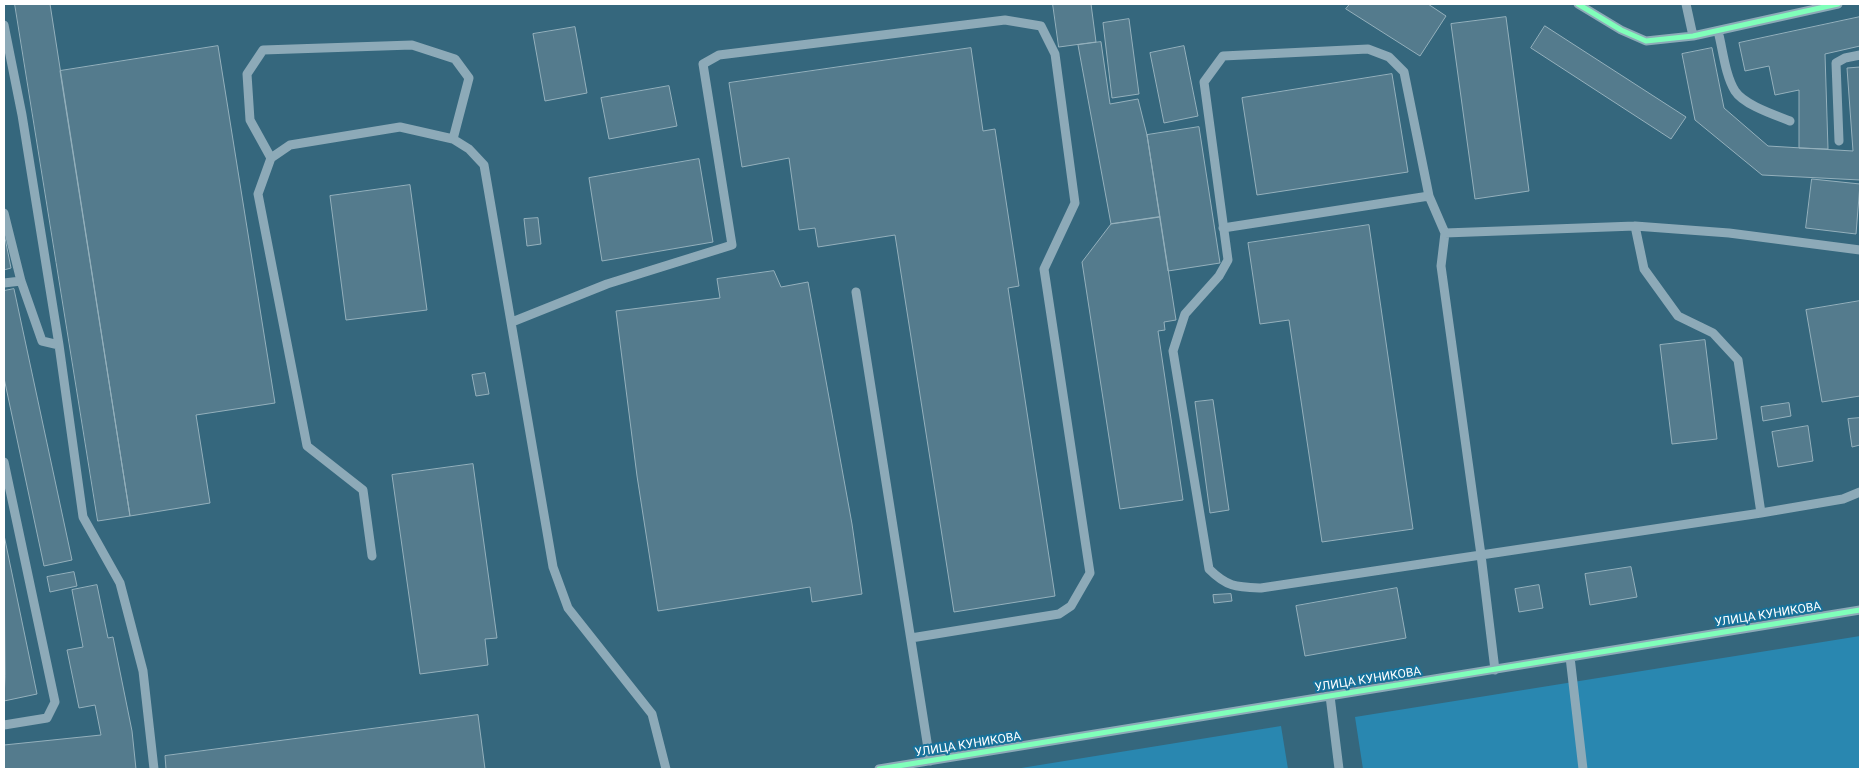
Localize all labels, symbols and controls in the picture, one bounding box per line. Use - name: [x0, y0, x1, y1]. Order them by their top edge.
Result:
- street label: УЛИЦА КУНИКОВА: [1714, 599, 1822, 631]
- street label: УЛИЦА КУНИКОВА: [1314, 664, 1422, 696]
- street label: УЛИЦА КУНИКОВА: [914, 729, 1022, 761]

